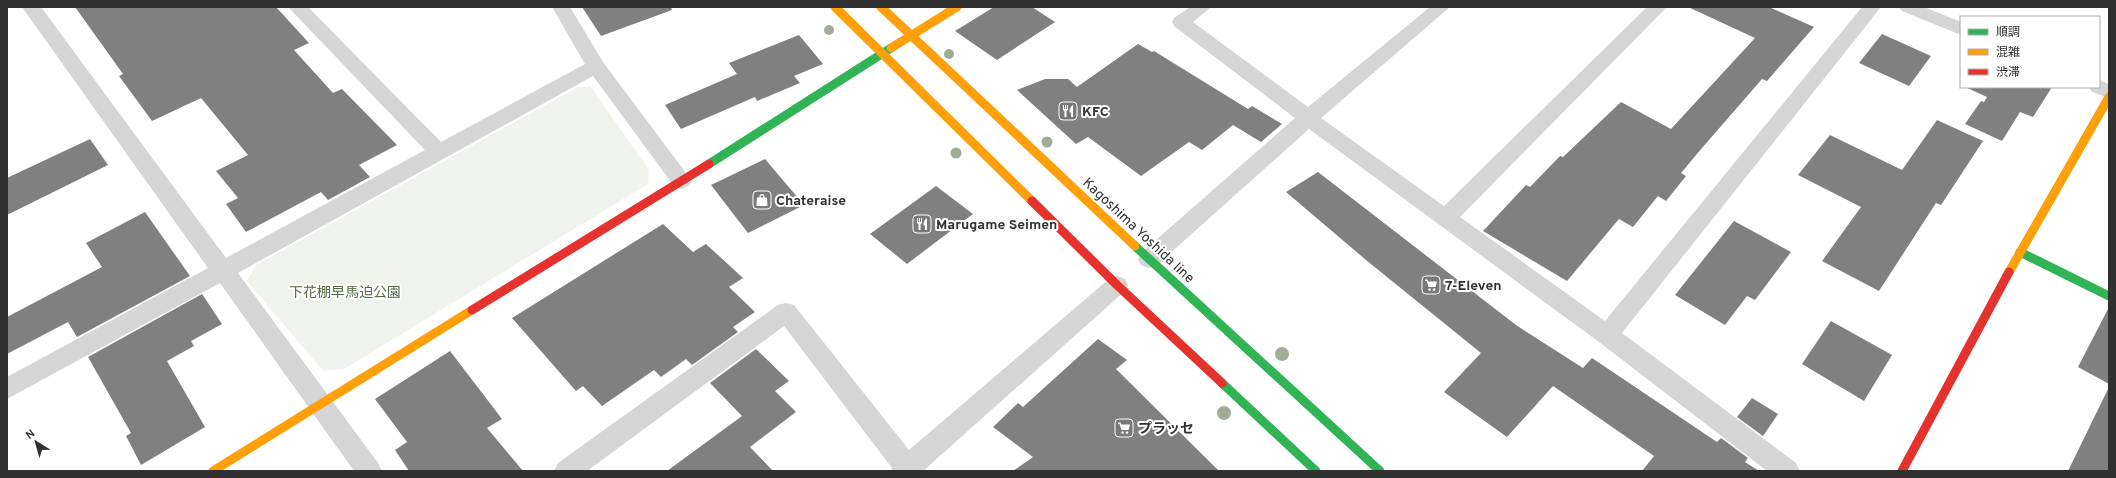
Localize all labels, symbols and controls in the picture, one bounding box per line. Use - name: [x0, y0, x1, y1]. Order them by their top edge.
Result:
- legend: [1960, 16, 2100, 88]
- text: 順調: [1996, 25, 2020, 41]
- text: 混雑: [1996, 45, 2020, 61]
- text: 渋滞: [1996, 65, 2020, 81]
- restaurant icon: KFC: [1057, 100, 1079, 122]
- place label: KFC: [1082, 104, 1109, 121]
- street label: Kagoshima Yoshida line: [1078, 175, 1197, 287]
- shop icon: Chateraise: [751, 189, 773, 211]
- place label: Chateraise: [776, 193, 846, 210]
- restaurant icon: Marugame Seimen: [911, 213, 933, 235]
- place label: Marugame Seimen: [936, 217, 1057, 234]
- supermarket icon: 7-Eleven: [1420, 274, 1442, 296]
- place label: 7-Eleven: [1445, 278, 1502, 295]
- park label: 下花棚早馬迫公園: [289, 285, 401, 302]
- supermarket icon: プラッセ: [1113, 417, 1135, 439]
- place label: プラッセ: [1138, 421, 1194, 438]
- north arrow: [16, 422, 56, 462]
- text: N: [23, 427, 38, 443]

